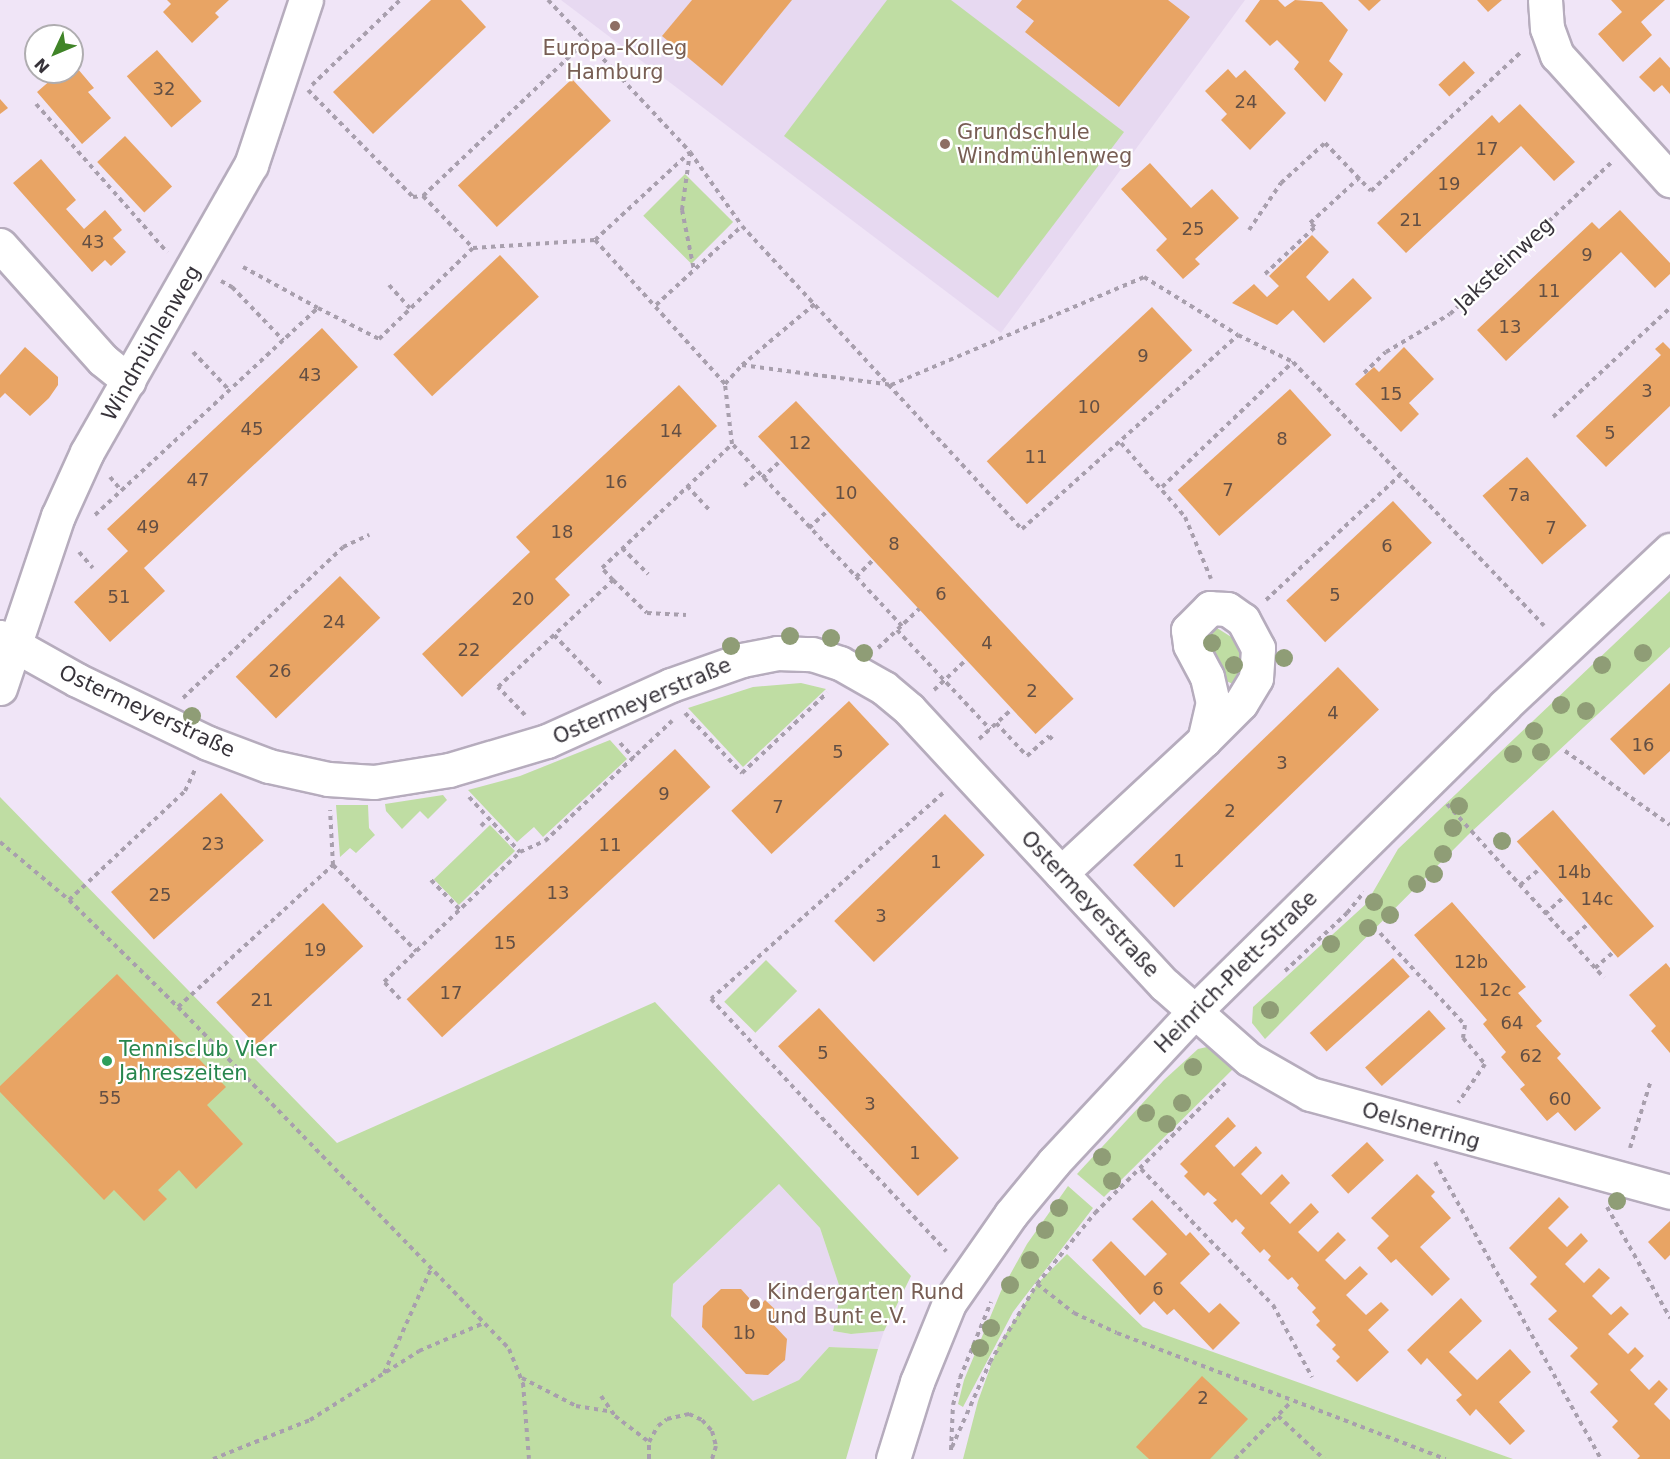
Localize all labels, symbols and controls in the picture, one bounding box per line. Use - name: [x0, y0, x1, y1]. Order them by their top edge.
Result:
- marker: Europa-Kolleg Hamburg: [608, 19, 622, 33]
- north arrow: [24, 24, 84, 84]
- place label: Europa-Kolleg Hamburg: [543, 35, 687, 85]
- text: N: [31, 54, 54, 77]
- house number: 32: [153, 78, 175, 100]
- house number: 24: [1235, 91, 1257, 113]
- place label: Grundschule Windmühlenweg: [957, 119, 1132, 169]
- marker: Grundschule Windmühlenweg: [938, 137, 952, 151]
- house number: 17: [1476, 138, 1498, 160]
- house number: 19: [1438, 173, 1460, 195]
- house number: 21: [1400, 209, 1422, 231]
- street label: Jaksteinweg: [1449, 212, 1559, 316]
- house number: 25: [1182, 218, 1204, 240]
- house number: 43: [82, 231, 104, 253]
- house number: 9: [1581, 244, 1593, 266]
- street label: Windmühlenweg: [96, 261, 206, 425]
- house number: 11: [1538, 280, 1560, 302]
- house number: 13: [1499, 316, 1521, 338]
- house number: 9: [1137, 345, 1149, 367]
- house number: 43: [299, 364, 321, 386]
- house number: 3: [1641, 380, 1653, 402]
- house number: 15: [1380, 383, 1402, 405]
- house number: 10: [1078, 396, 1100, 418]
- house number: 45: [241, 418, 263, 440]
- house number: 14: [660, 420, 682, 442]
- house number: 5: [1604, 422, 1616, 444]
- house number: 8: [1276, 428, 1288, 450]
- house number: 12: [789, 432, 811, 454]
- house number: 11: [1025, 446, 1047, 468]
- house number: 47: [187, 469, 209, 491]
- house number: 16: [605, 471, 627, 493]
- house number: 7: [1222, 479, 1234, 501]
- house number: 10: [835, 482, 857, 504]
- house number: 7a: [1508, 484, 1530, 506]
- house number: 49: [137, 516, 159, 538]
- house number: 7: [1545, 517, 1557, 539]
- house number: 18: [551, 521, 573, 543]
- house number: 8: [888, 533, 900, 555]
- house number: 6: [1381, 535, 1393, 557]
- house number: 6: [935, 583, 947, 605]
- house number: 5: [1329, 584, 1341, 606]
- house number: 51: [108, 586, 130, 608]
- house number: 20: [512, 588, 534, 610]
- house number: 24: [323, 611, 345, 633]
- house number: 4: [981, 632, 993, 654]
- house number: 22: [458, 639, 480, 661]
- street label: Ostermeyerstraße: [549, 652, 735, 750]
- street label: Ostermeyerstraße: [55, 659, 239, 763]
- house number: 26: [269, 660, 291, 682]
- house number: 2: [1026, 680, 1038, 702]
- house number: 4: [1327, 702, 1339, 724]
- house number: 16: [1632, 734, 1654, 756]
- house number: 5: [832, 741, 844, 763]
- house number: 3: [1276, 752, 1288, 774]
- house number: 9: [658, 783, 670, 805]
- house number: 7: [772, 796, 784, 818]
- house number: 2: [1224, 800, 1236, 822]
- street label: Ostermeyerstraße: [1016, 826, 1164, 982]
- house number: 23: [202, 833, 224, 855]
- house number: 11: [599, 834, 621, 856]
- house number: 1: [1173, 850, 1185, 872]
- house number: 1: [930, 851, 942, 873]
- house number: 14b: [1557, 861, 1591, 883]
- house number: 13: [547, 882, 569, 904]
- house number: 25: [149, 884, 171, 906]
- street label: Heinrich-Plett-Straße: [1150, 886, 1322, 1058]
- house number: 14c: [1581, 888, 1613, 910]
- house number: 3: [875, 905, 887, 927]
- house number: 15: [494, 932, 516, 954]
- house number: 19: [304, 939, 326, 961]
- house number: 12b: [1454, 951, 1488, 973]
- house number: 12c: [1479, 979, 1511, 1001]
- house number: 17: [440, 982, 462, 1004]
- house number: 21: [251, 989, 273, 1011]
- house number: 64: [1501, 1012, 1523, 1034]
- place label: Tennisclub Vier Jahreszeiten: [119, 1036, 277, 1086]
- house number: 5: [817, 1042, 829, 1064]
- house number: 62: [1520, 1045, 1542, 1067]
- marker: Tennisclub Vier Jahreszeiten: [100, 1054, 114, 1068]
- house number: 55: [99, 1087, 121, 1109]
- house number: 60: [1549, 1088, 1571, 1110]
- house number: 3: [864, 1093, 876, 1115]
- street label: Oelsnerring: [1359, 1097, 1483, 1155]
- house number: 1: [909, 1142, 921, 1164]
- house number: 6: [1152, 1278, 1164, 1300]
- place label: Kindergarten Rund und Bunt e.V.: [767, 1279, 964, 1329]
- marker: Kindergarten Rund und Bunt e.V.: [748, 1297, 762, 1311]
- house number: 1b: [733, 1322, 755, 1344]
- house number: 2: [1197, 1387, 1209, 1409]

